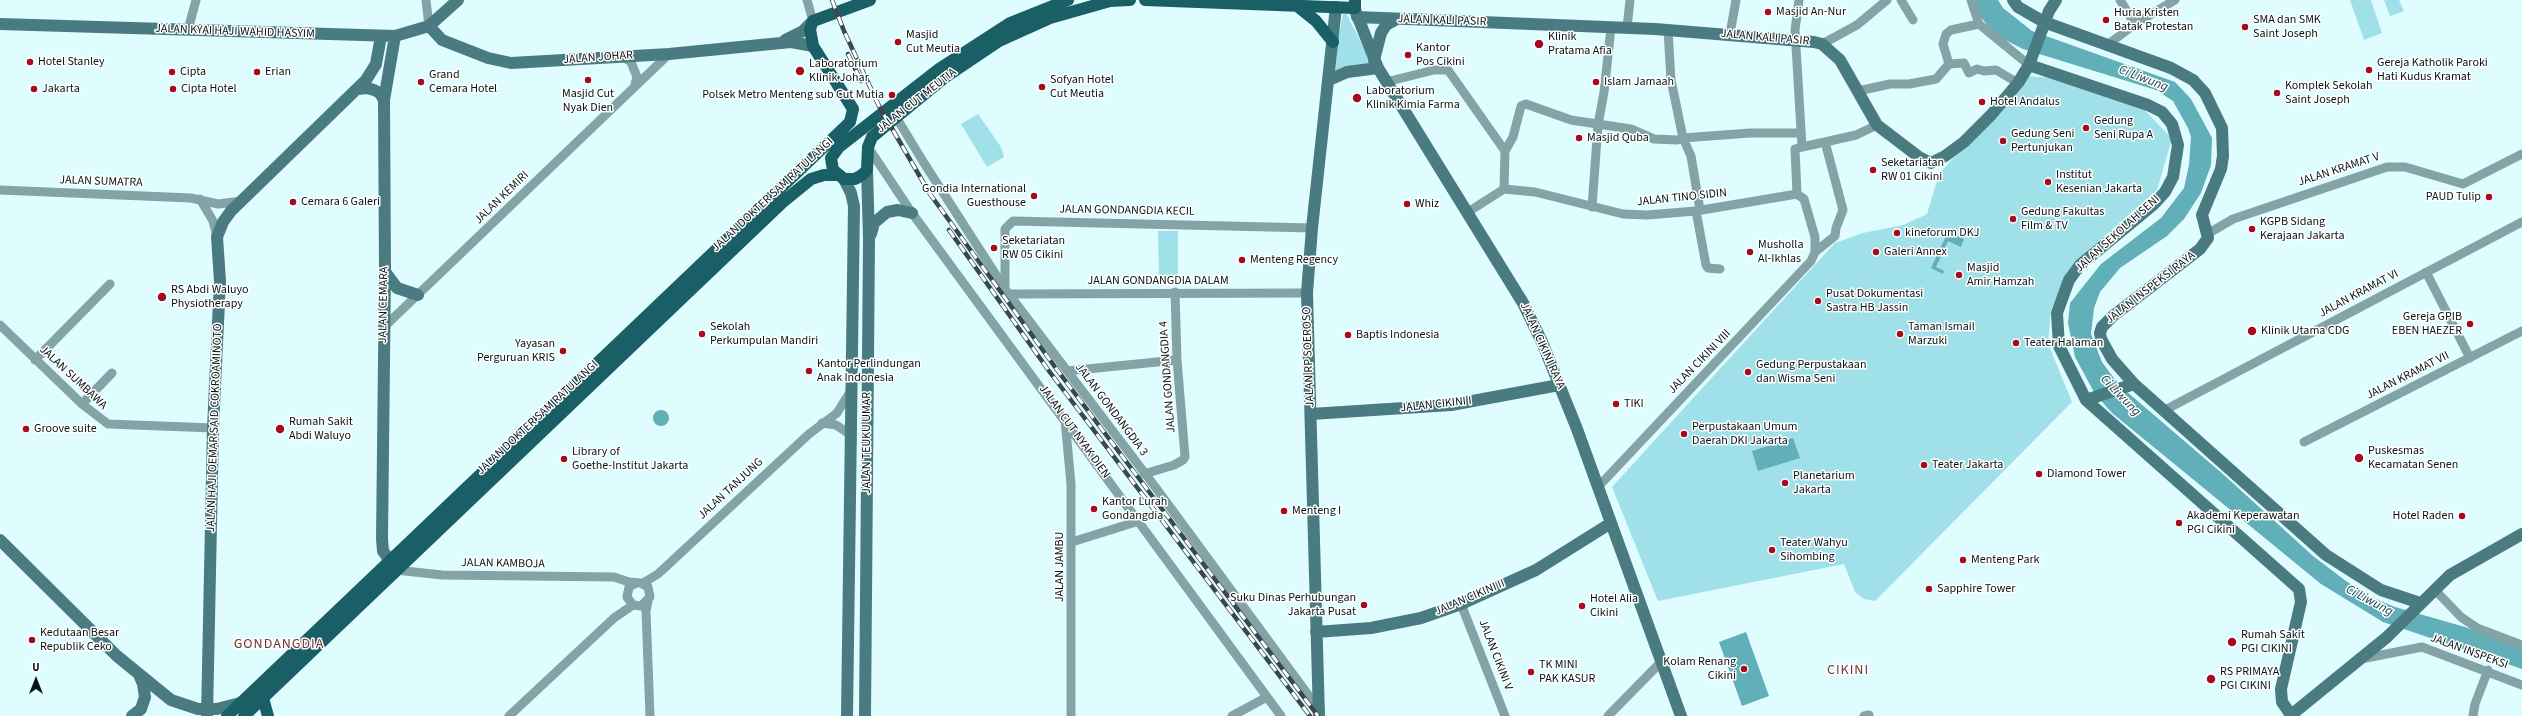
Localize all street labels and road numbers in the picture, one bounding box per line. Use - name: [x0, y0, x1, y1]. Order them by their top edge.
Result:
- street label: JALAN KALI PASIR: [1397, 12, 1487, 30]
- street label: JALAN KYAI HAJI WAHID HASYIM: [155, 22, 315, 42]
- street label: JALAN KALI PASIR: [1720, 27, 1810, 49]
- street label: JALAN JOHAR: [563, 48, 633, 68]
- street label: JALAN CUT MEUTIA: [874, 65, 960, 137]
- street label: JALAN DOKTER SAM RATULANGI: [709, 135, 837, 255]
- street label: JALAN KRAMAT V: [2297, 150, 2381, 190]
- street label: JALAN KEMIRI: [472, 169, 532, 227]
- street label: JALAN SUMATRA: [59, 173, 143, 191]
- street label: JALAN TINO SIDIN: [1636, 186, 1728, 210]
- street label: JALAN SEKOLAH SENI: [2073, 192, 2163, 276]
- street label: JALAN GONDANGDIA KECIL: [1059, 203, 1195, 219]
- street label: JALAN INSPEKSI RAYA: [2104, 249, 2198, 327]
- street label: JALAN CEMARA: [376, 267, 392, 343]
- street label: JALAN KRAMAT VI: [2317, 267, 2401, 321]
- street label: JALAN GONDANGDIA DALAM: [1087, 274, 1229, 288]
- street label: JALAN CIKINI RAYA: [1516, 300, 1568, 392]
- street label: JALAN RP SOEROSO: [1300, 306, 1318, 408]
- street label: JALAN GONDANGDIA 4: [1157, 320, 1179, 434]
- street label: JALAN HAJI OEMAR SAID COKROAMINOTO: [204, 323, 226, 533]
- street label: JALAN CIKINI VIII: [1666, 327, 1734, 397]
- street label: JALAN SUMBAWA: [36, 343, 110, 413]
- street label: JALAN KRAMAT VII: [2364, 349, 2452, 403]
- street label: JALAN DOKTER SAM RATULANGI: [474, 358, 602, 478]
- street label: JALAN GONDANGDIA 3: [1071, 361, 1151, 459]
- street label: JALAN CUT NYAK DIEN: [1035, 383, 1113, 481]
- street label: JALAN TEUKU UMAR: [860, 392, 874, 494]
- street label: JALAN CIKINI I: [1400, 394, 1472, 416]
- street label: JALAN TANJUNG: [695, 455, 767, 523]
- street label: JALAN JAMBU: [1053, 532, 1067, 602]
- street label: JALAN KAMBOJA: [461, 556, 545, 572]
- street label: JALAN CIKINI II: [1433, 577, 1507, 619]
- street label: JALAN CIKINI V: [1475, 618, 1515, 692]
- street label: JALAN INSPEKSI: [2428, 631, 2510, 673]

